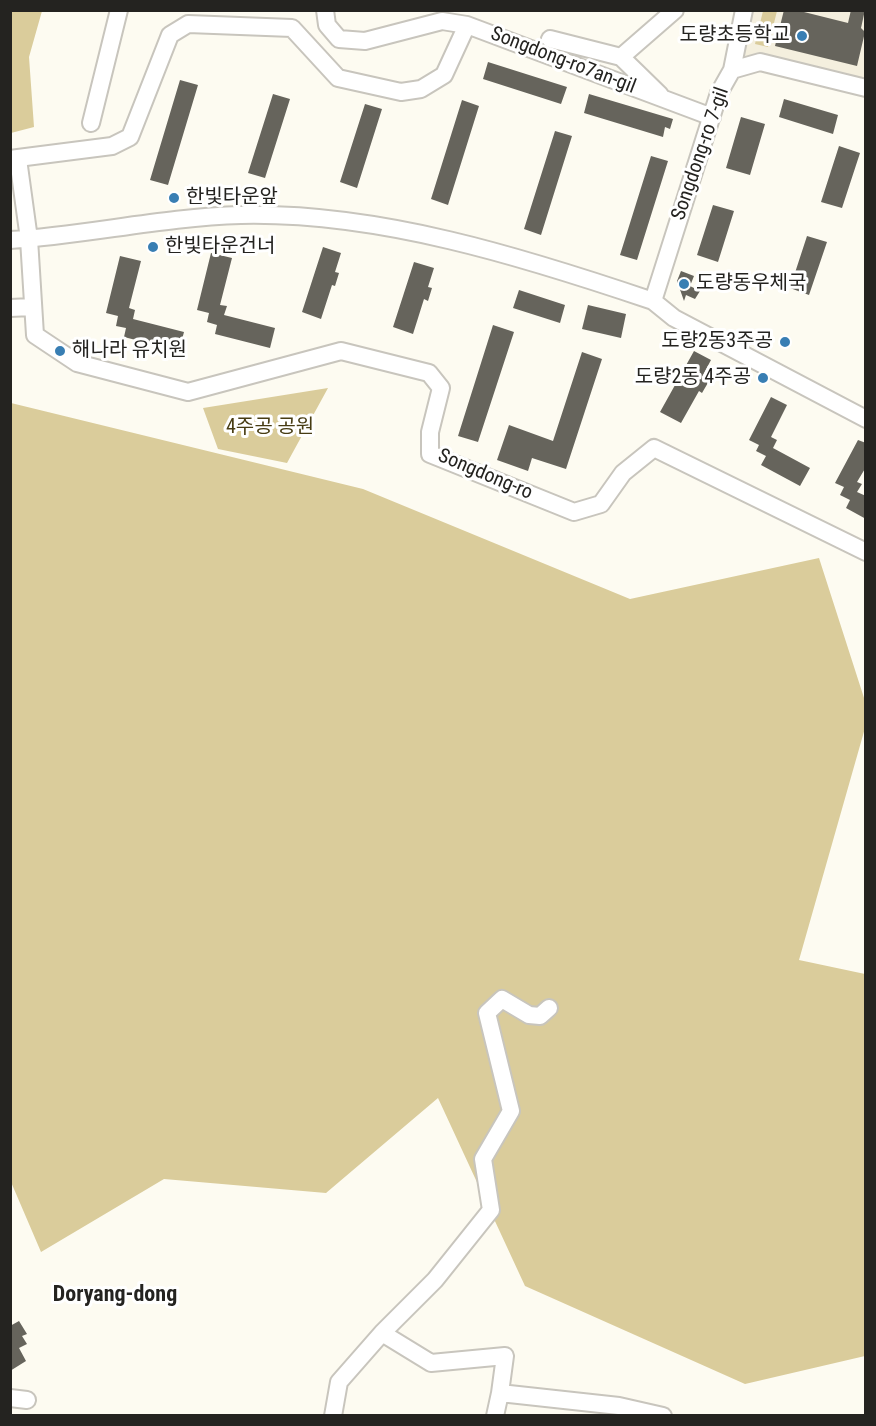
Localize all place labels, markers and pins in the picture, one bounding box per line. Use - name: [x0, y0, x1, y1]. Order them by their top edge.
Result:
- place label: 도량초등학교: [680, 24, 790, 48]
- marker: 도량초등학교: [795, 29, 809, 43]
- place label: 한빛타운앞: [186, 186, 278, 210]
- marker: 한빛타운앞: [167, 191, 181, 205]
- place label: 한빛타운건너: [165, 235, 275, 259]
- marker: 한빛타운건너: [146, 240, 160, 254]
- place label: 도량동우체국: [696, 272, 806, 296]
- marker: 도량동우체국: [677, 277, 691, 291]
- place label: 도량2동3주공: [661, 330, 773, 354]
- marker: 도량2동3주공: [778, 335, 792, 349]
- place label: 해나라 유치원: [72, 339, 187, 363]
- marker: 해나라 유치원: [53, 344, 67, 358]
- place label: 도량2동 4주공: [635, 366, 751, 390]
- marker: 도량2동 4주공: [756, 371, 770, 385]

